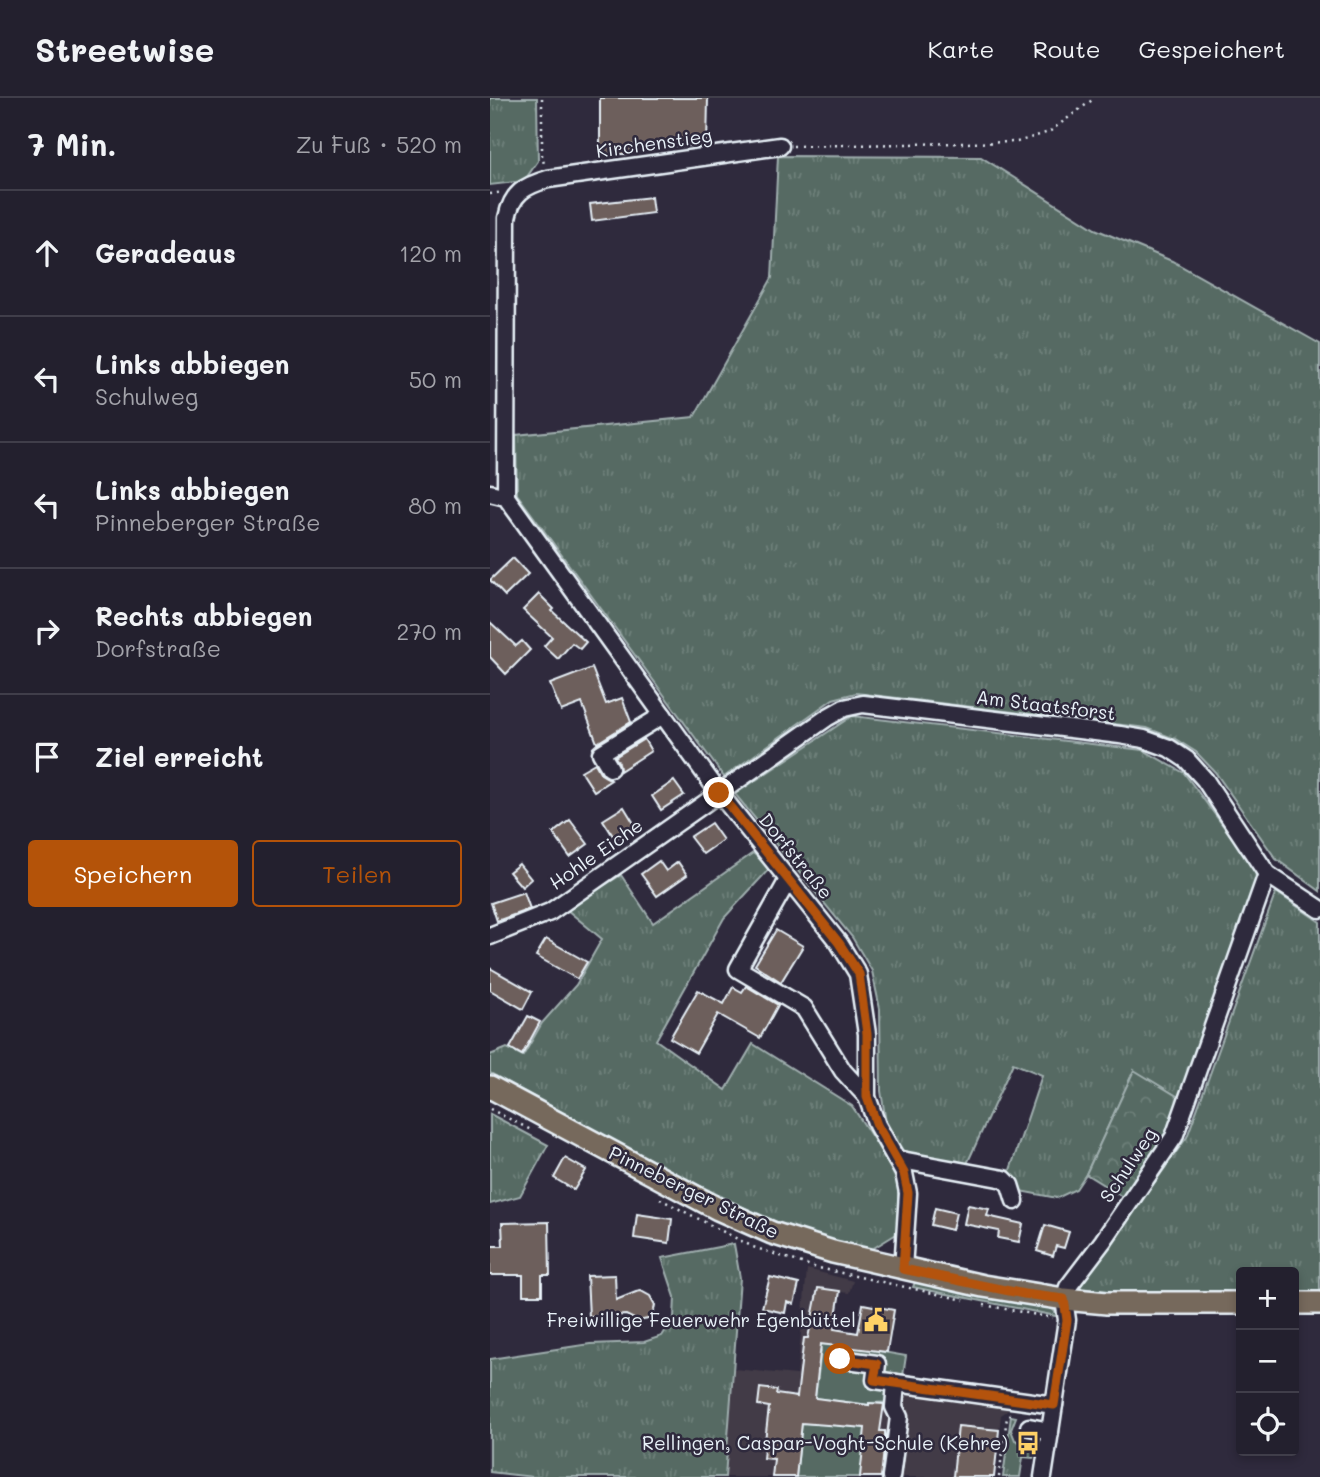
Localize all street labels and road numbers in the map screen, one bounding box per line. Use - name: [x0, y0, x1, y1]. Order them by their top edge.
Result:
- street label: Kirchenstieg: [594, 122, 714, 163]
- street label: Am Staatsforst: [975, 684, 1117, 725]
- street label: Dorfstraße: [754, 807, 839, 904]
- street label: Hohle Eiche: [544, 812, 647, 895]
- street label: Schulweg: [1093, 1122, 1162, 1207]
- street label: Pinneberger Straße: [605, 1139, 783, 1244]

